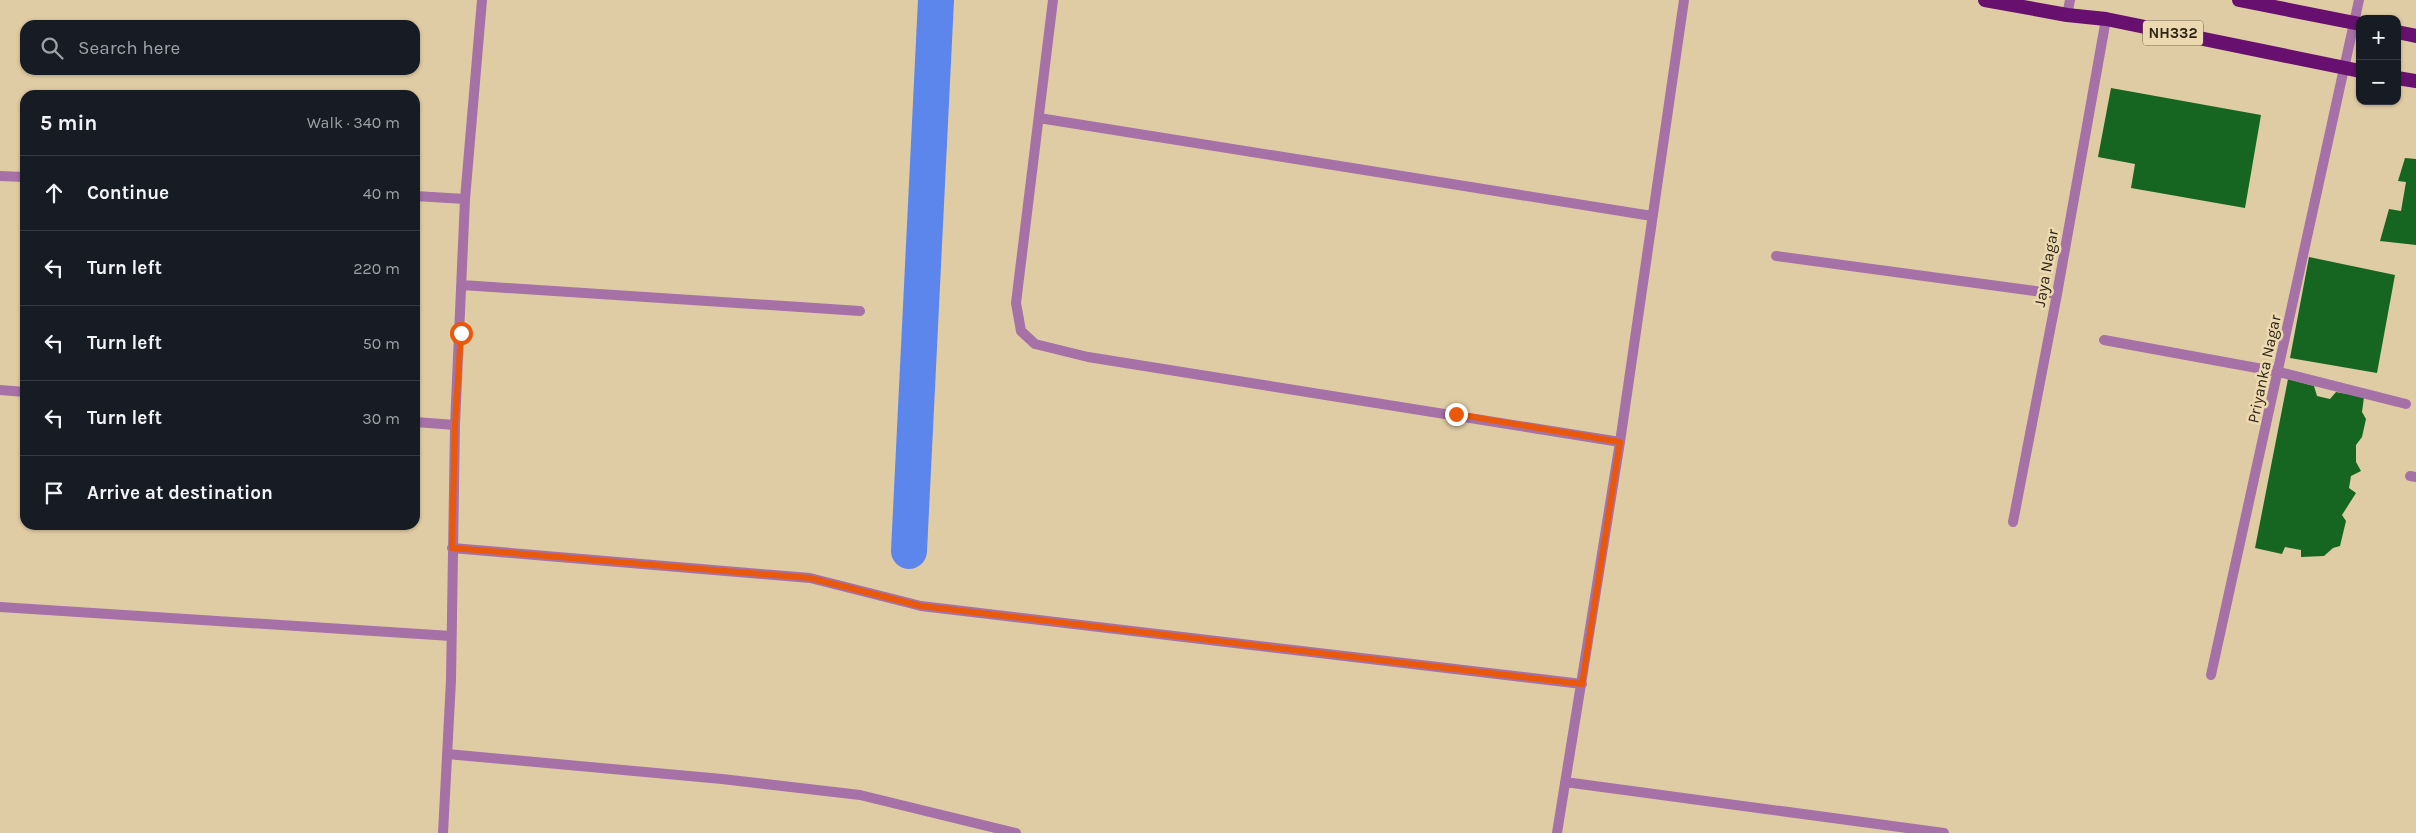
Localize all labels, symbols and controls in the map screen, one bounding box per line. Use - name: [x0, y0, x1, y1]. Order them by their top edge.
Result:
- map controls: [2356, 15, 2401, 105]
- button: +: [2356, 15, 2401, 60]
- search box: [20, 20, 420, 75]
- road number: NH332: [2143, 20, 2203, 46]
- icon: search: [38, 34, 66, 62]
- text: Search here: [78, 37, 180, 59]
- button: −: [2356, 60, 2401, 105]
- text: 5 min: [40, 111, 97, 135]
- text: Walk · 340 m: [307, 113, 400, 132]
- icon: ahead: [40, 179, 68, 207]
- text: Continue: [87, 182, 169, 204]
- text: 40 m: [363, 184, 400, 203]
- street label: Jaya Nagar: [2030, 227, 2062, 308]
- icon: left: [40, 254, 68, 282]
- text: Turn left: [87, 257, 162, 279]
- text: 220 m: [353, 259, 400, 278]
- street label: Priyanka Nagar: [2243, 313, 2285, 425]
- route start: [450, 322, 473, 345]
- icon: left: [40, 329, 68, 357]
- text: Turn left: [87, 332, 162, 354]
- text: 50 m: [363, 334, 400, 353]
- route end: [1445, 403, 1468, 426]
- icon: left: [40, 404, 68, 432]
- text: Turn left: [87, 407, 162, 429]
- text: 30 m: [362, 409, 400, 428]
- icon: arrive: [40, 479, 68, 507]
- text: Arrive at destination: [87, 482, 273, 504]

